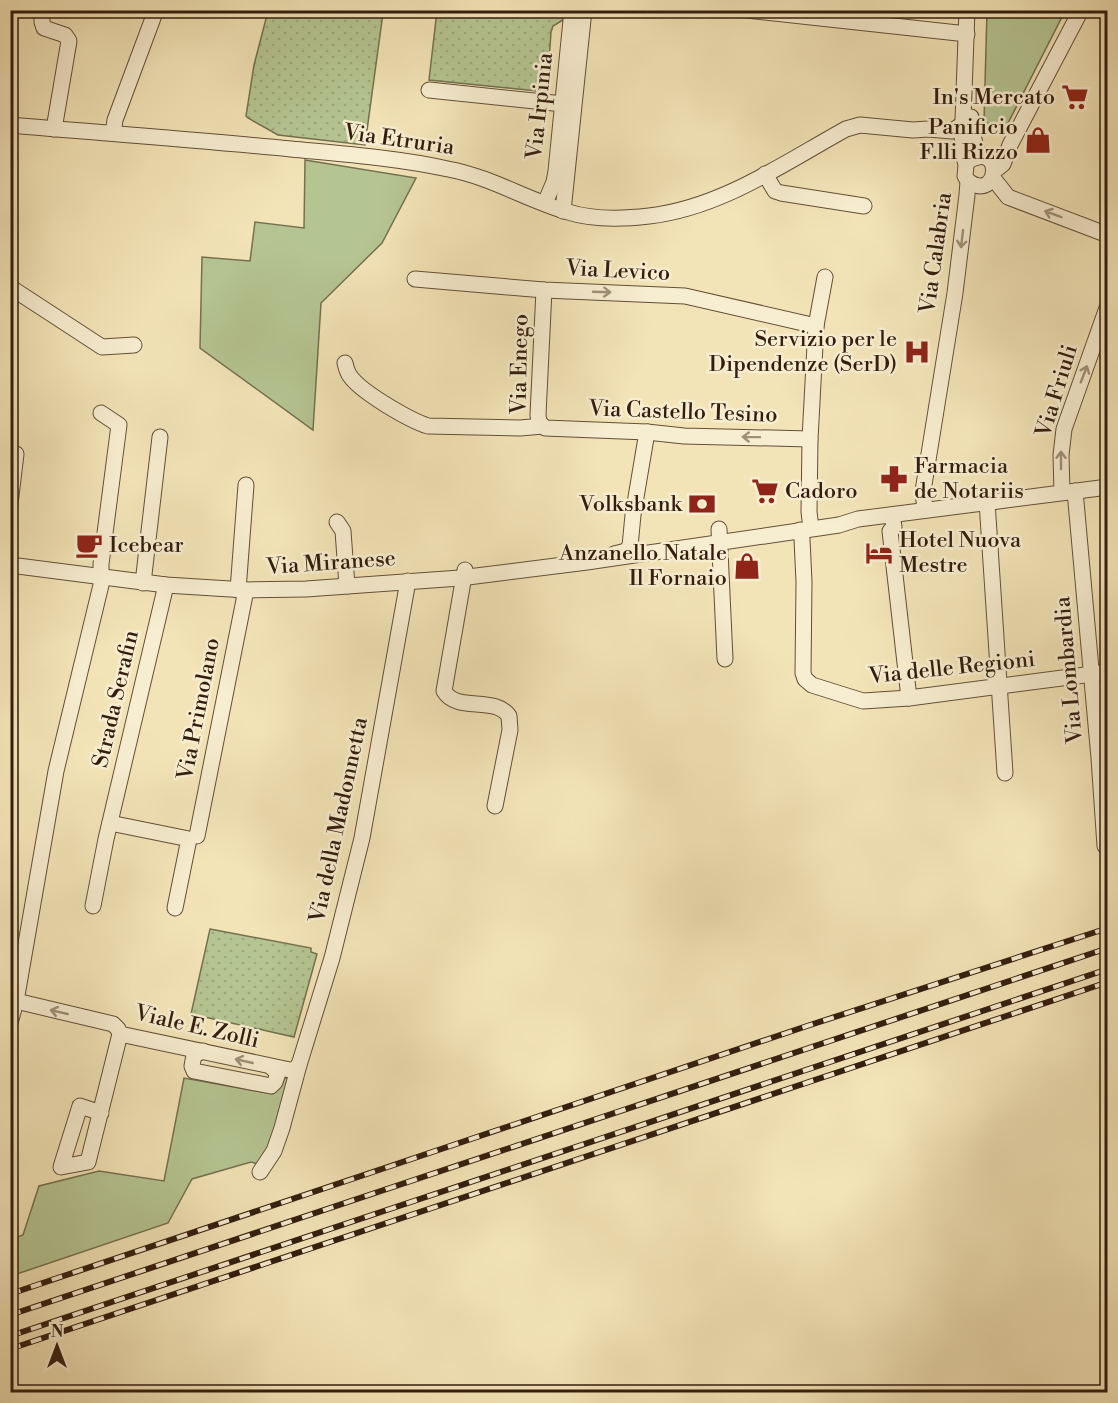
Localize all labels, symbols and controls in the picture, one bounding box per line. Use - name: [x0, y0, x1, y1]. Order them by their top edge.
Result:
- street label: Via Irpinia: [521, 50, 559, 162]
- supermarket icon: In's Mercato: [1060, 82, 1090, 112]
- place label: In's Mercato: [933, 84, 1055, 111]
- place label: Panificio F.lli Rizzo: [920, 114, 1018, 166]
- street label: Via Etruria: [341, 119, 457, 161]
- shop icon: Panificio F.lli Rizzo: [1023, 125, 1053, 155]
- street label: Via Calabria: [914, 190, 958, 316]
- one-way arrow: [1044, 208, 1063, 219]
- one-way arrow: [956, 229, 967, 249]
- street label: Via Levico: [564, 255, 671, 287]
- one-way arrow: [592, 287, 612, 298]
- street label: Via Enego: [506, 313, 534, 416]
- place label: Servizio per le Dipendenze (SerD): [709, 326, 897, 378]
- hospital icon: Servizio per le Dipendenze (SerD): [902, 337, 932, 367]
- street label: Via Friuli: [1030, 342, 1084, 441]
- one-way arrow: [1079, 365, 1090, 384]
- street label: Via Castello Tesino: [587, 395, 778, 429]
- one-way arrow: [742, 432, 762, 443]
- one-way arrow: [1055, 451, 1067, 471]
- place label: Farmacia de Notariis: [914, 453, 1024, 505]
- pharmacy icon: Farmacia de Notariis: [879, 464, 909, 494]
- supermarket icon: Cadoro: [750, 476, 780, 506]
- place label: Cadoro: [785, 478, 858, 505]
- bank icon: Volksbank: [687, 489, 717, 519]
- place label: Volksbank: [578, 491, 684, 518]
- place label: Hotel Nuova Mestre: [899, 527, 1022, 579]
- cafe icon: Icebear: [74, 530, 104, 560]
- place label: Icebear: [109, 532, 184, 559]
- hotel icon: Hotel Nuova Mestre: [864, 538, 894, 568]
- place label: Anzanello Natale Il Fornaio: [558, 540, 727, 592]
- street label: Via Miranese: [264, 545, 397, 581]
- shop icon: Anzanello Natale Il Fornaio: [732, 551, 762, 581]
- street label: Via Lombardia: [1049, 595, 1089, 746]
- street label: Strada Serafin: [87, 628, 145, 770]
- street label: Via Primolano: [172, 636, 226, 783]
- street label: Via delle Regioni: [866, 646, 1037, 690]
- street label: Via della Madonnetta: [304, 714, 374, 926]
- street label: Viale E. Zolli: [131, 999, 262, 1054]
- one-way arrow: [49, 1005, 68, 1017]
- one-way arrow: [235, 1054, 254, 1066]
- north arrow: [27, 1316, 87, 1376]
- text: N: [51, 1322, 64, 1342]

